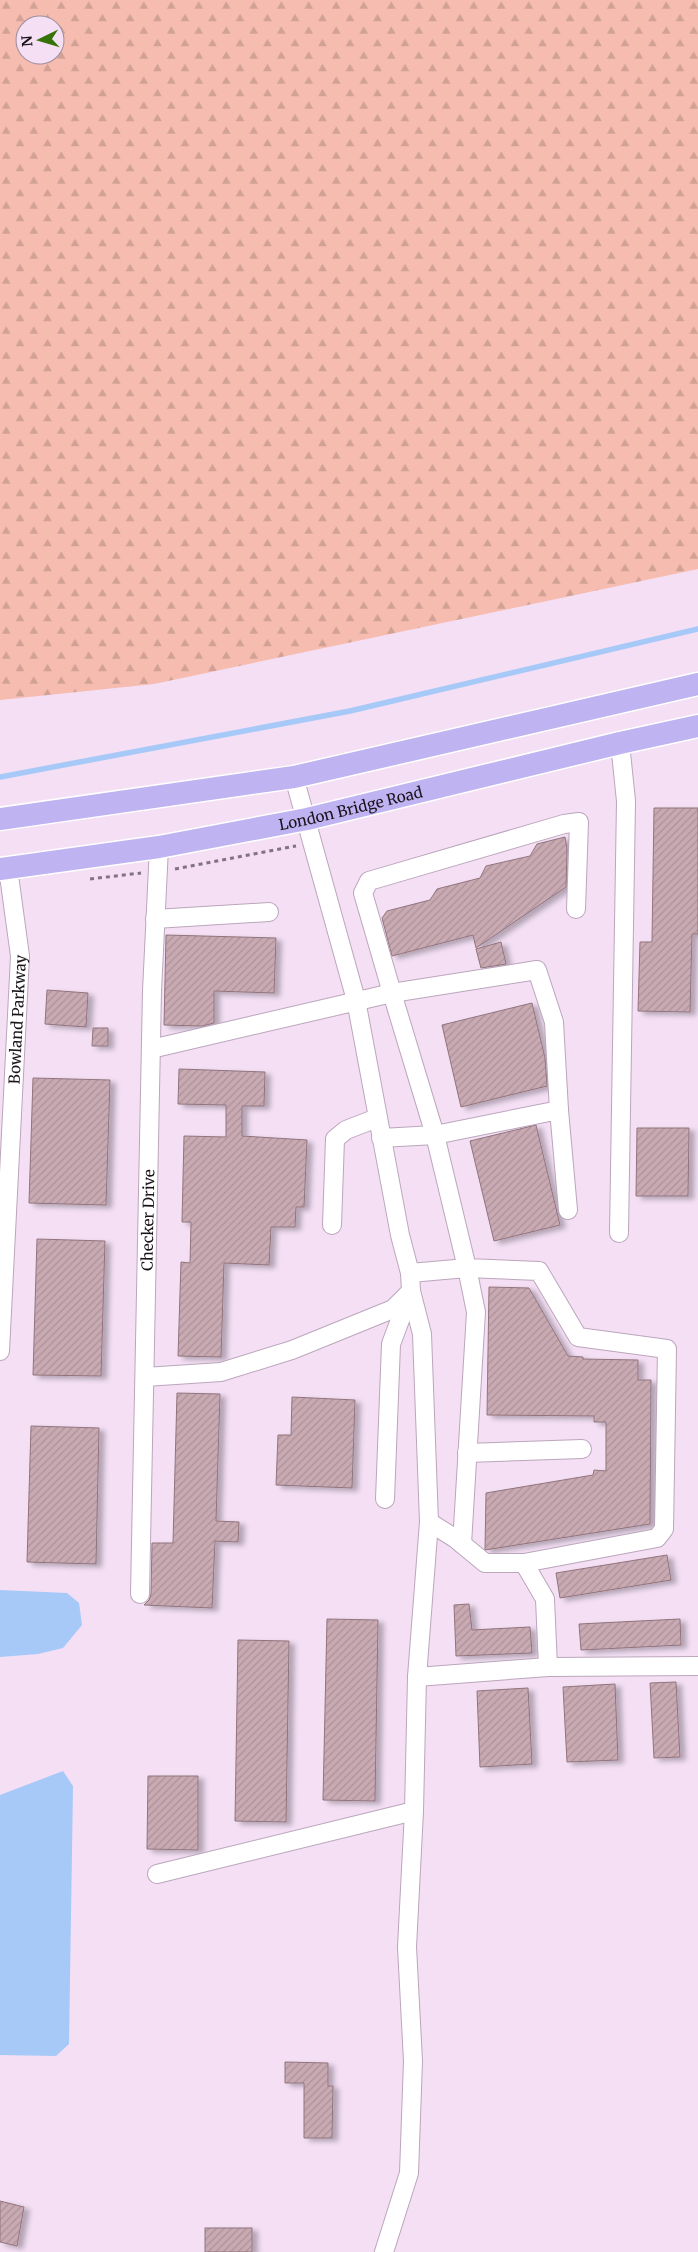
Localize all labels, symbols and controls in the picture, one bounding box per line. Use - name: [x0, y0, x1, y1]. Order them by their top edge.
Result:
- north arrow: [15, 15, 65, 65]
- text: N: [18, 35, 36, 47]
- street label: London Bridge Road: [277, 782, 424, 834]
- street label: Bowland Parkway: [4, 954, 30, 1085]
- street label: Checker Drive: [137, 1169, 158, 1271]

